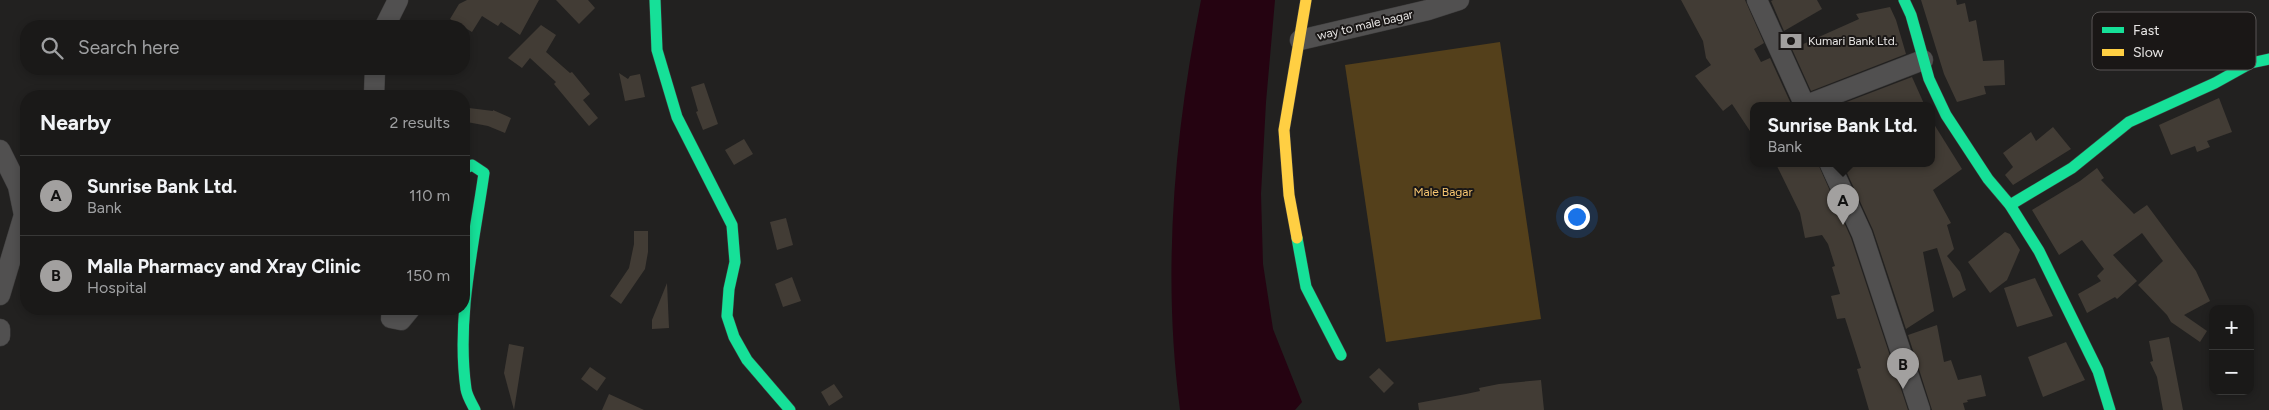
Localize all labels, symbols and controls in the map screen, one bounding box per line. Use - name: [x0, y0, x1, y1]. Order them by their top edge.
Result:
- street label: way to male bagar: [1316, 7, 1414, 43]
- legend: [2092, 12, 2256, 70]
- search box: [20, 20, 470, 75]
- text: Fast: [2133, 22, 2159, 39]
- bank icon: Kumari Bank Ltd.: [1778, 28, 1804, 54]
- icon: search: [38, 34, 66, 62]
- place label: Kumari Bank Ltd.: [1808, 34, 1897, 48]
- text: Search here: [78, 36, 180, 59]
- text: Slow: [2133, 44, 2164, 61]
- popup: [1750, 102, 1935, 167]
- text: Nearby: [40, 110, 111, 135]
- text: 2 results: [390, 113, 450, 132]
- text: Sunrise Bank Ltd.: [1767, 114, 1918, 137]
- text: Bank: [1767, 137, 1802, 156]
- text: Sunrise Bank Ltd.: [87, 175, 237, 198]
- pin: A: [1827, 184, 1859, 225]
- park label: Male Bagar: [1413, 185, 1473, 199]
- text: A: [50, 186, 62, 205]
- text: 110 m: [409, 186, 450, 205]
- text: Bank: [87, 198, 122, 217]
- your location: [1564, 204, 1590, 230]
- text: Malla Pharmacy and Xray Clinic: [87, 255, 361, 278]
- text: B: [51, 266, 61, 285]
- text: 150 m: [406, 266, 450, 285]
- text: Hospital: [87, 278, 147, 297]
- map controls: [2209, 305, 2254, 395]
- button: +: [2209, 305, 2254, 350]
- pin: B: [1887, 348, 1919, 389]
- button: −: [2209, 350, 2254, 395]

